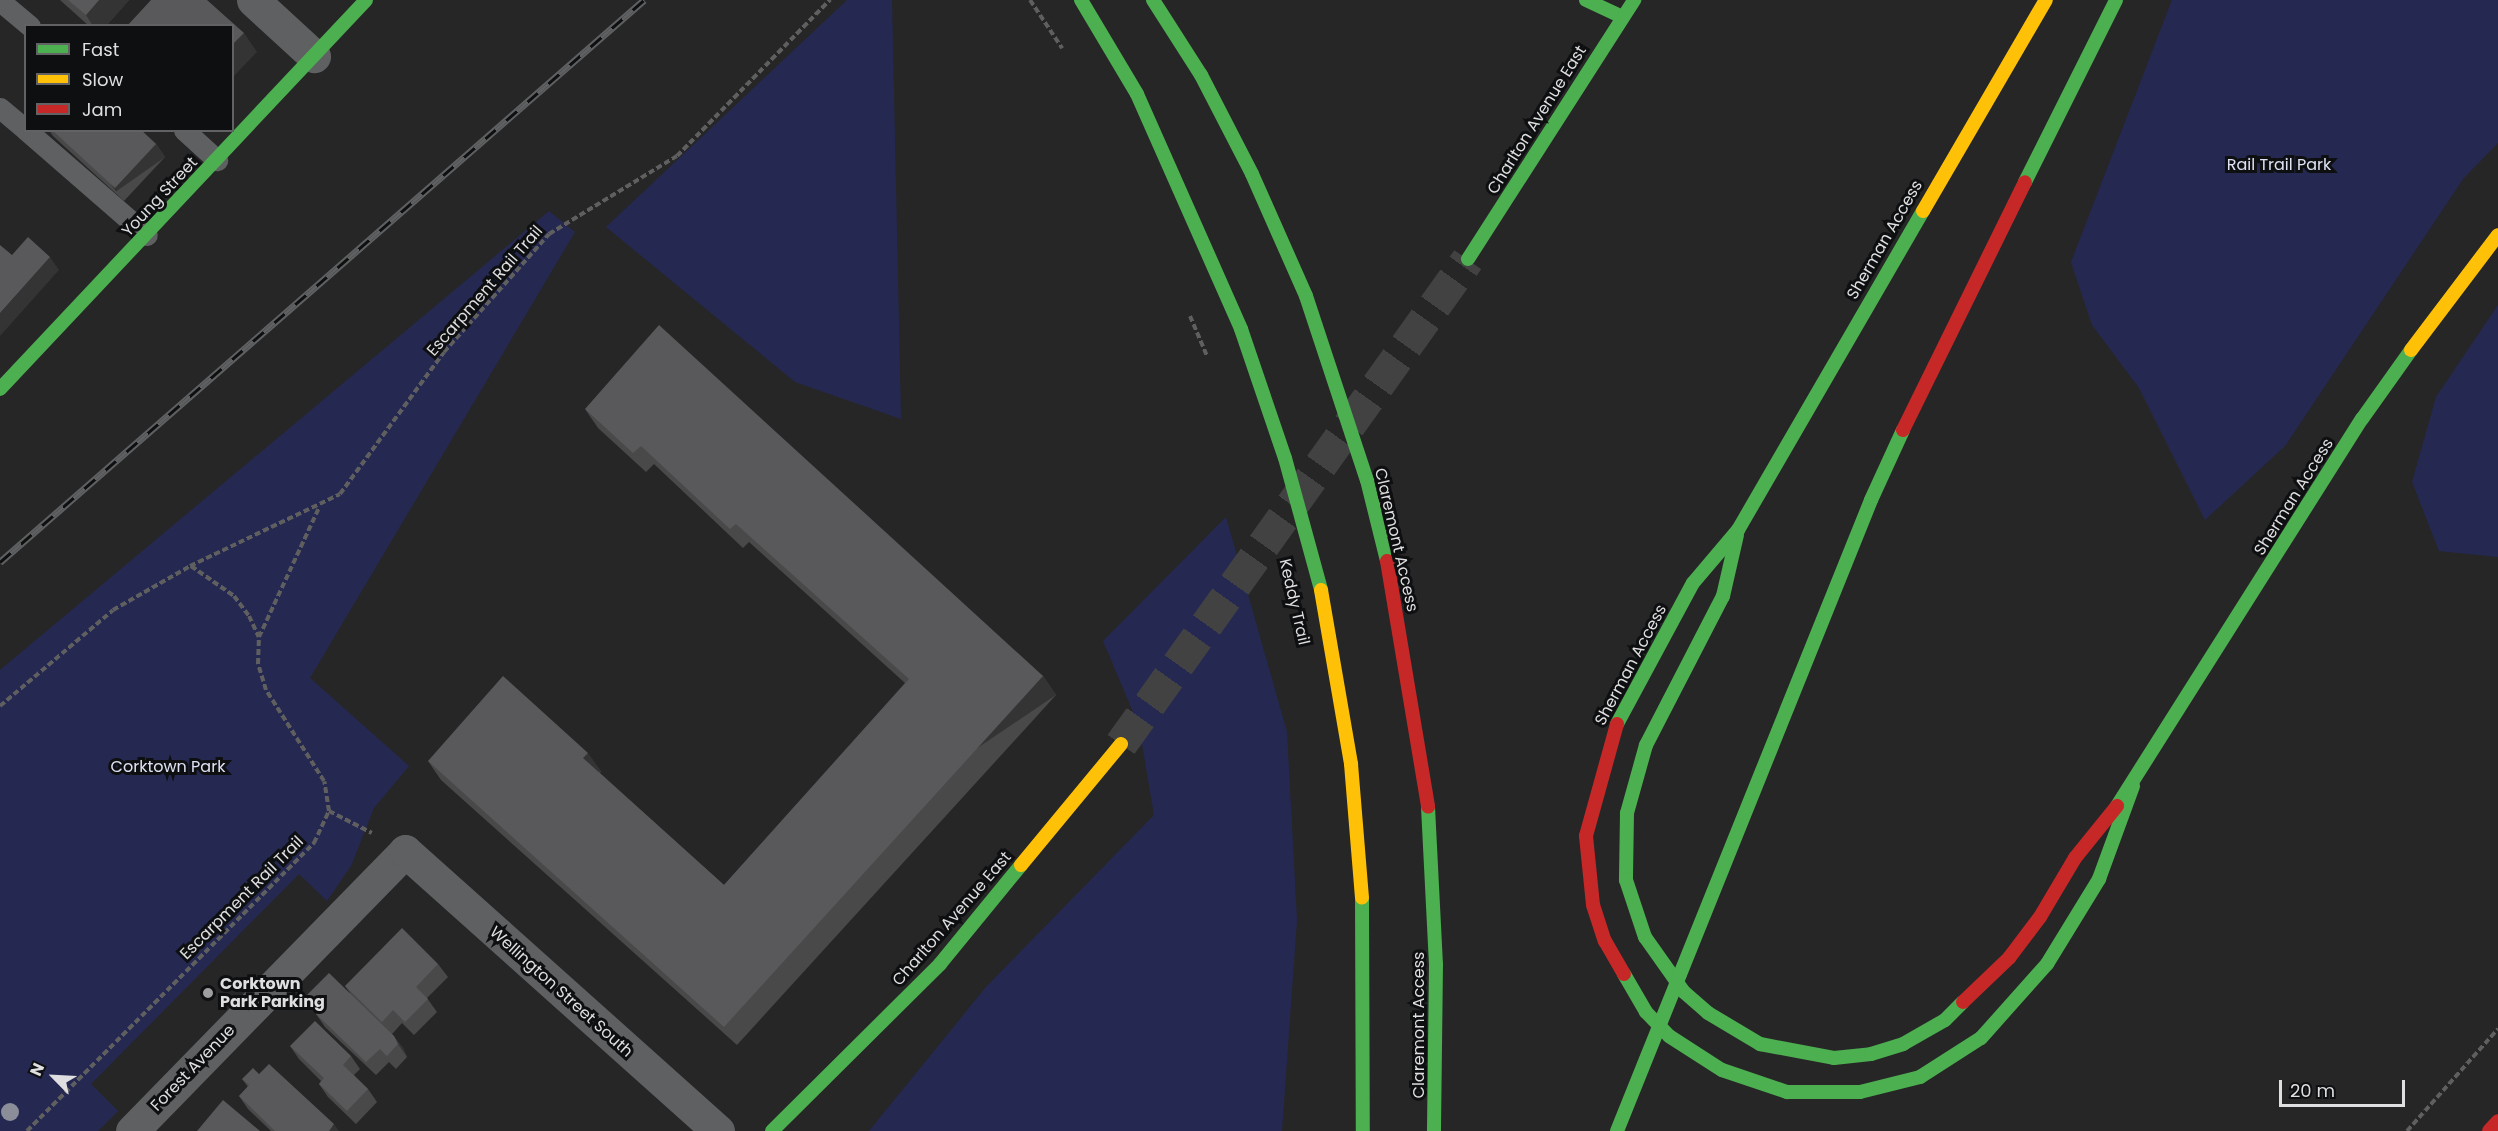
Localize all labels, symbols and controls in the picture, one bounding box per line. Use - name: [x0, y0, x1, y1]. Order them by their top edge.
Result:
- legend: [24, 24, 234, 132]
- text: Fast: [82, 37, 119, 62]
- street label: Charlton Avenue East: [1483, 42, 1591, 198]
- text: Slow: [82, 67, 123, 92]
- text: Jam: [82, 97, 122, 122]
- street label: Young Street: [118, 153, 202, 241]
- park label: Rail Trail Park: [2227, 155, 2331, 175]
- street label: Sherman Access: [1843, 177, 1927, 303]
- street label: Escarpment Rail Trail: [423, 222, 547, 360]
- street label: Sherman Access: [2250, 435, 2338, 559]
- street label: Claremont Access: [1370, 466, 1422, 614]
- street label: Keddy Trail: [1275, 557, 1313, 647]
- street label: Sherman Access: [1591, 601, 1671, 729]
- park label: Corktown Park: [111, 757, 225, 777]
- street label: Escarpment Rail Trail: [176, 832, 308, 964]
- street label: Charlton Avenue East: [889, 848, 1015, 990]
- street label: Wellington Street South: [485, 923, 637, 1061]
- street label: Claremont Access: [1409, 952, 1429, 1098]
- place label: Corktown Park Parking: [220, 974, 325, 1012]
- marker: Corktown Park Parking: [201, 986, 215, 1000]
- street label: Forest Avenue: [147, 1021, 239, 1115]
- north arrow: [24, 1047, 84, 1107]
- text: N: [24, 1059, 50, 1080]
- scale bar: [2282, 1068, 2408, 1106]
- text: 20 m: [2290, 1078, 2335, 1103]

